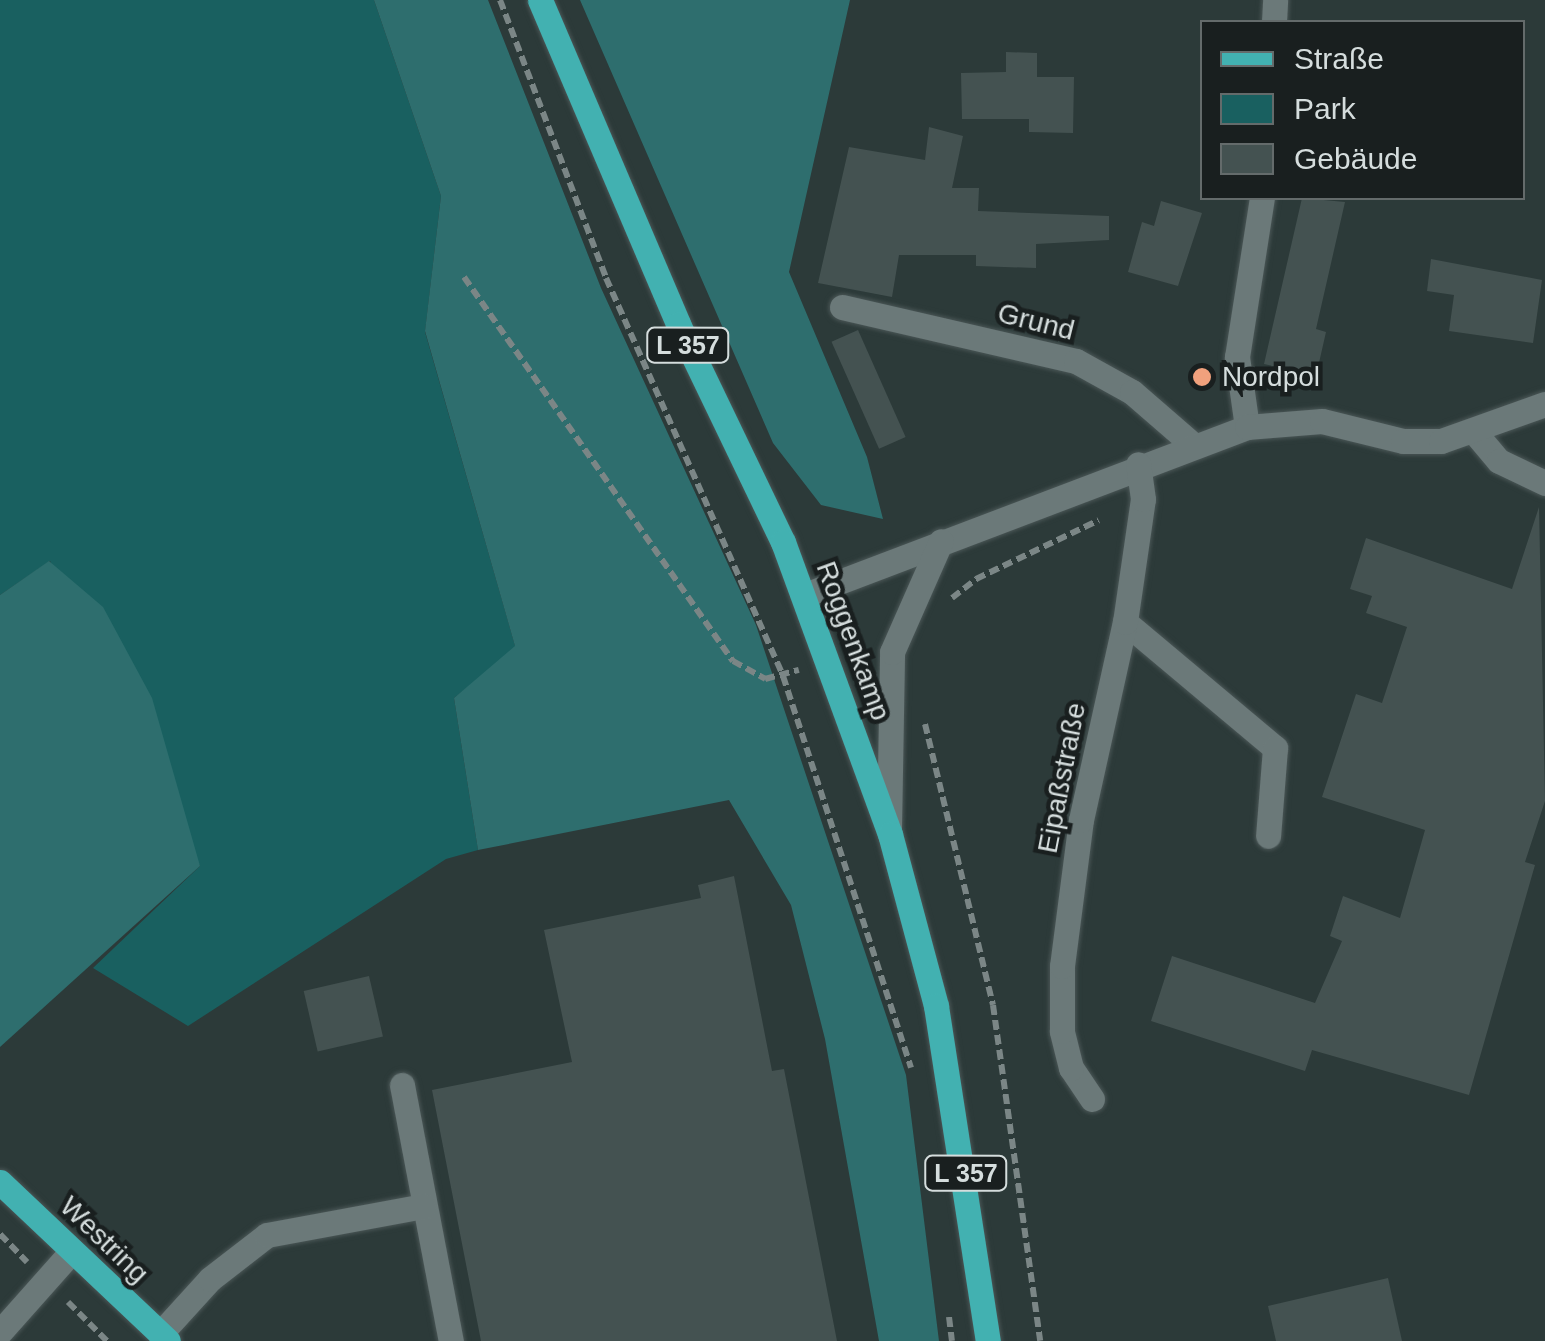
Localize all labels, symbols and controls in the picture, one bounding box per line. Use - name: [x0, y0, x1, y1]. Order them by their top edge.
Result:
- legend: [1200, 20, 1525, 200]
- text: Straße: [1294, 42, 1384, 75]
- text: Park: [1294, 92, 1356, 125]
- text: Gebäude: [1294, 142, 1417, 175]
- street label: Grund: [994, 296, 1078, 348]
- road number: L 357: [646, 325, 730, 365]
- place label: Nordpol: [1222, 360, 1320, 394]
- marker: Nordpol: [1191, 366, 1213, 388]
- street label: Roggenkamp: [809, 557, 897, 725]
- street label: Eipaßstraße: [1031, 700, 1093, 856]
- road number: L 357: [924, 1153, 1008, 1193]
- street label: Westring: [53, 1190, 155, 1290]

